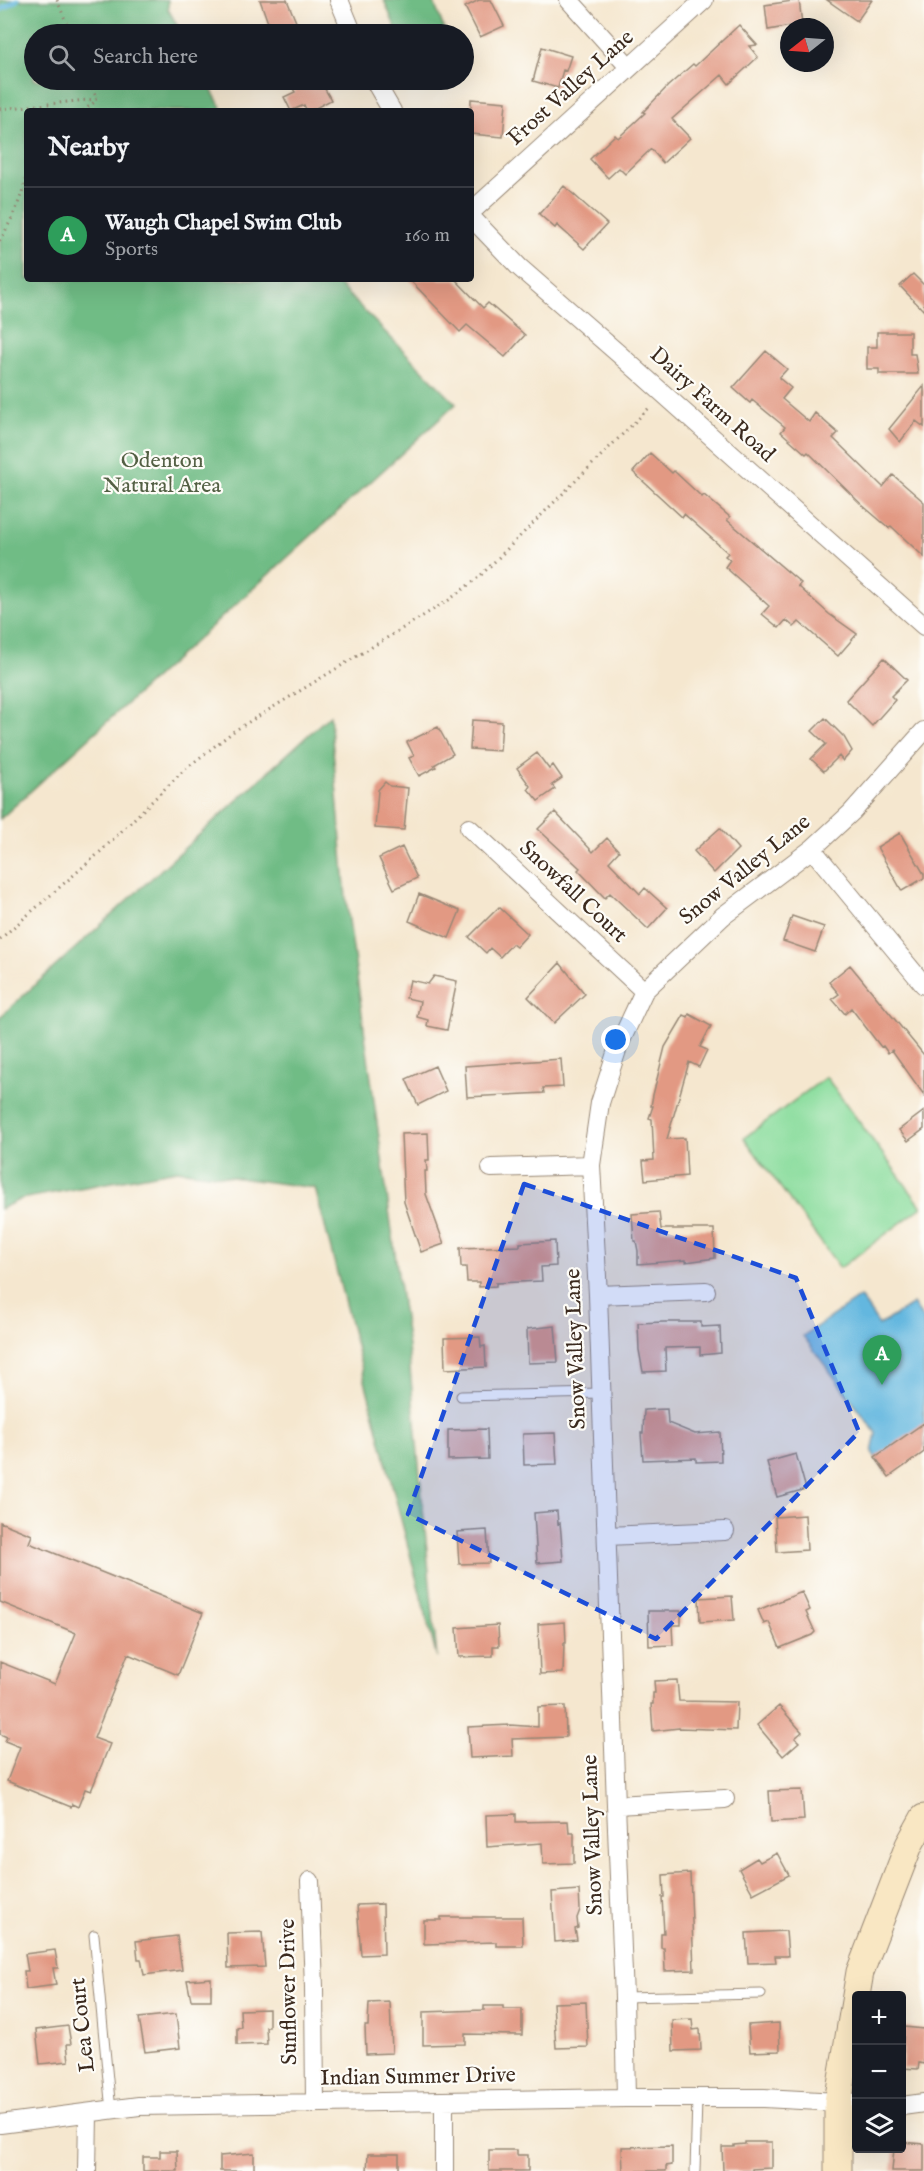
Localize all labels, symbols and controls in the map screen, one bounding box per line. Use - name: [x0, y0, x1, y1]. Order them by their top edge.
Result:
- north arrow: [780, 18, 834, 72]
- search box: [24, 24, 474, 90]
- street label: Frost Valley Lane: [502, 24, 640, 152]
- icon: search: [45, 41, 78, 74]
- text: Search here: [93, 43, 198, 71]
- text: Nearby: [48, 131, 129, 164]
- text: Waugh Chapel Swim Club: [105, 209, 342, 237]
- text: A: [61, 223, 74, 248]
- text: 160 m: [404, 223, 450, 248]
- text: Sports: [105, 237, 158, 262]
- street label: Dairy Farm Road: [643, 341, 781, 469]
- park label: Odenton Natural Area: [103, 447, 221, 500]
- street label: Snow Valley Lane: [674, 808, 816, 932]
- street label: Snowfall Court: [513, 835, 633, 950]
- your location: [601, 1025, 630, 1054]
- street label: Snow Valley Lane: [559, 1268, 593, 1430]
- pin: A: [862, 1336, 902, 1385]
- street label: Snow Valley Lane: [576, 1754, 610, 1916]
- street label: Sunflower Drive: [274, 1919, 304, 2065]
- street label: Lea Court: [64, 1976, 102, 2074]
- map controls: [852, 1991, 906, 2153]
- button: +: [852, 1991, 906, 2045]
- button: −: [852, 2045, 906, 2099]
- street label: Indian Summer Drive: [320, 2061, 516, 2093]
- button: layers: [852, 2099, 906, 2153]

